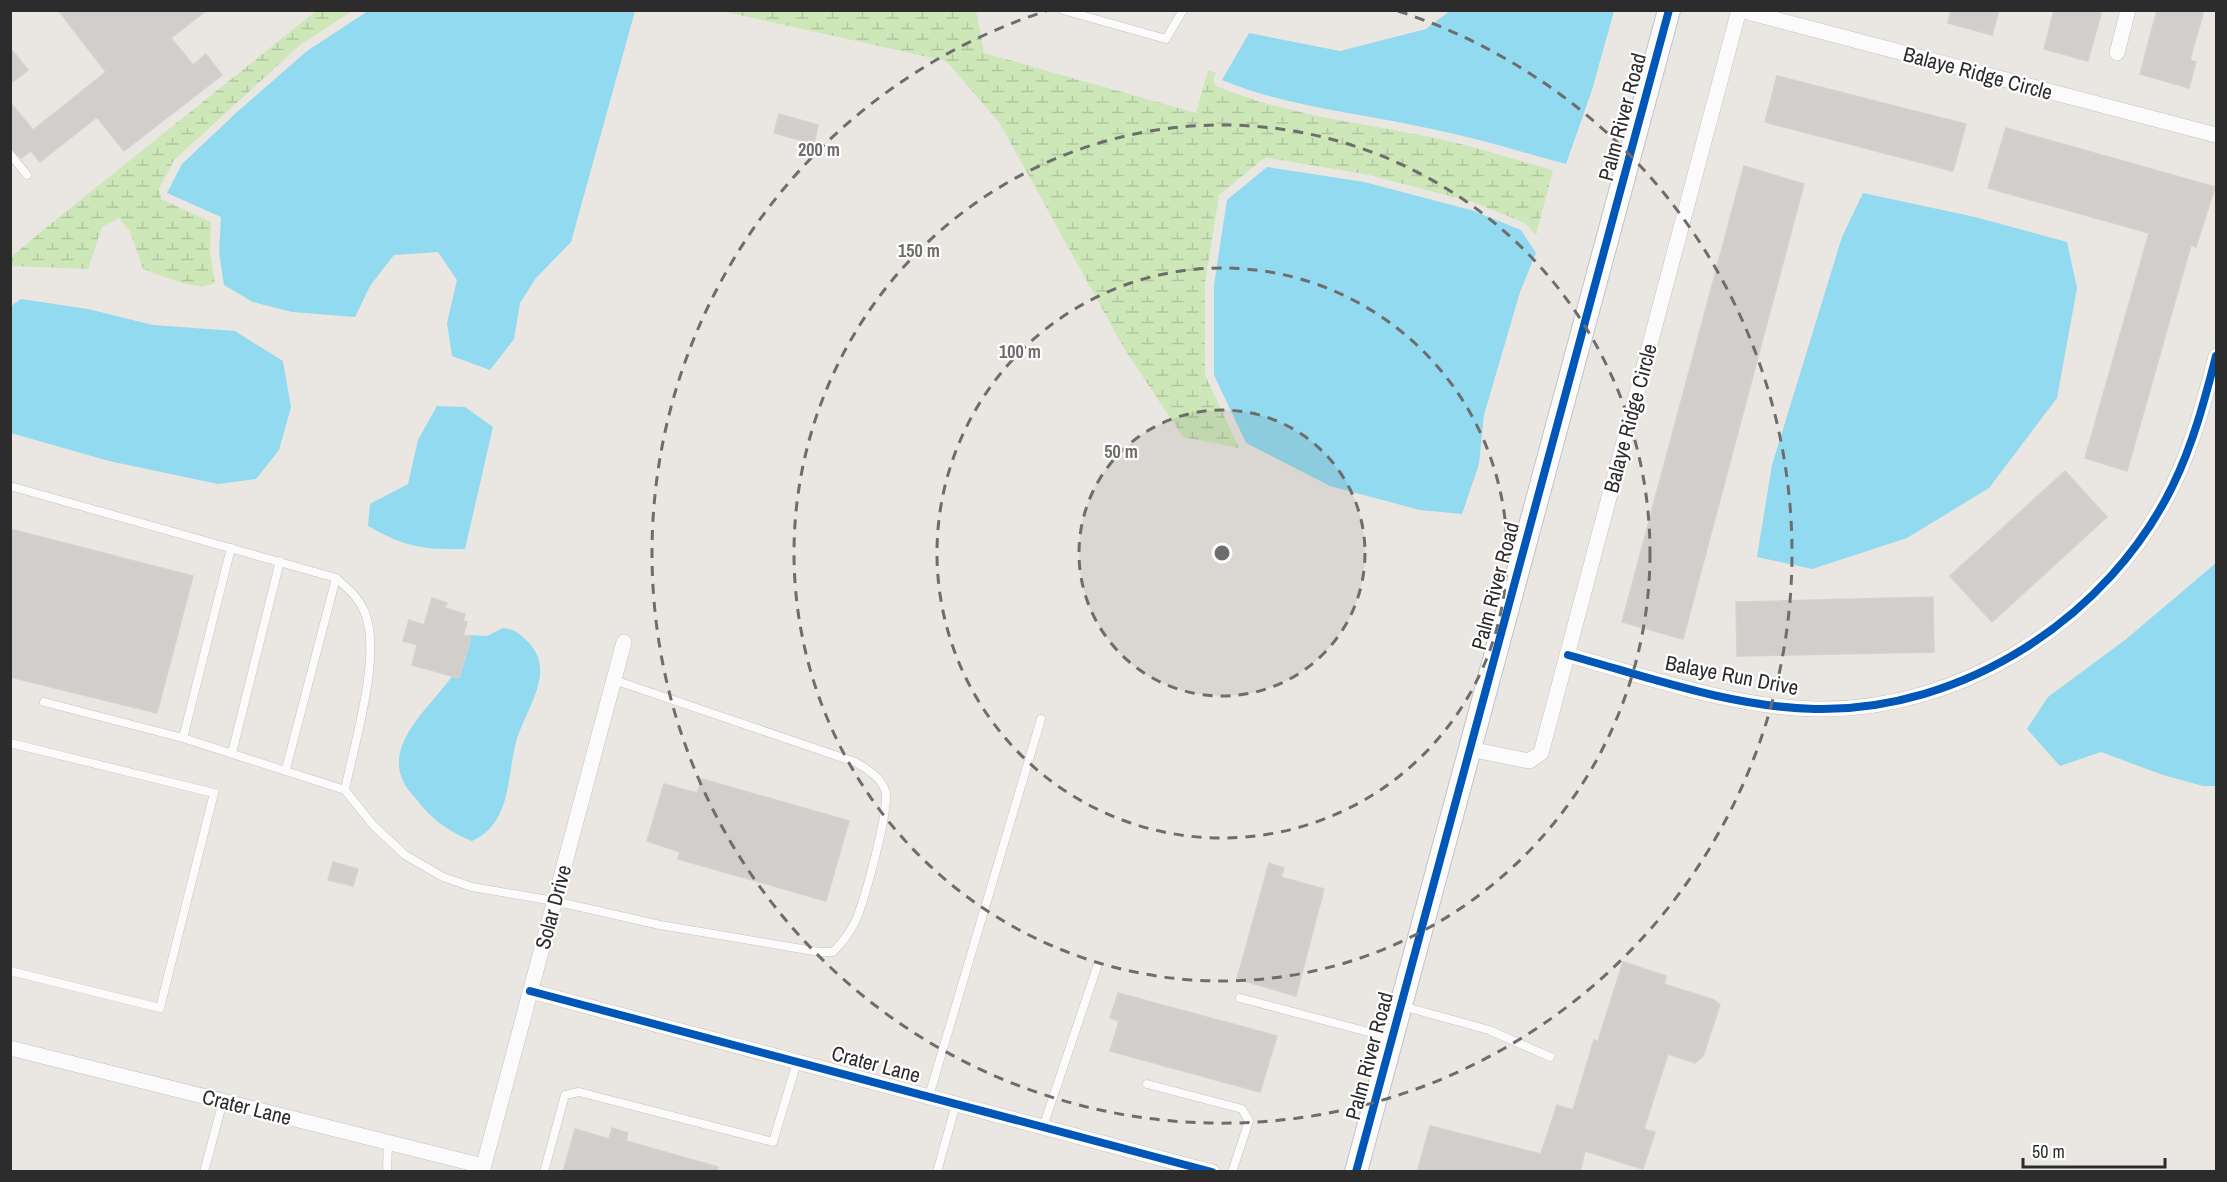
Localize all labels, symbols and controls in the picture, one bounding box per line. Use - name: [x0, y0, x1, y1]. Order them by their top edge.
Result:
- street label: Balaye Ridge Circle: [1900, 39, 2056, 107]
- street label: Palm River Road: [1591, 50, 1653, 184]
- text: 200 m: [798, 137, 840, 162]
- text: 150 m: [898, 238, 940, 263]
- text: 100 m: [999, 339, 1041, 364]
- street label: Balaye Ridge Circle: [1596, 340, 1664, 496]
- text: 50 m: [1104, 439, 1138, 464]
- street label: Palm River Road: [1464, 519, 1526, 653]
- centre of rings: [1212, 543, 1232, 563]
- street label: Balaye Run Drive: [1663, 648, 1801, 702]
- street label: Solar Drive: [528, 862, 578, 952]
- street label: Palm River Road: [1338, 989, 1400, 1123]
- street label: Crater Lane: [828, 1038, 924, 1090]
- street label: Crater Lane: [199, 1082, 295, 1132]
- scale bar: [2023, 1131, 2166, 1169]
- text: 50 m: [2032, 1139, 2065, 1164]

